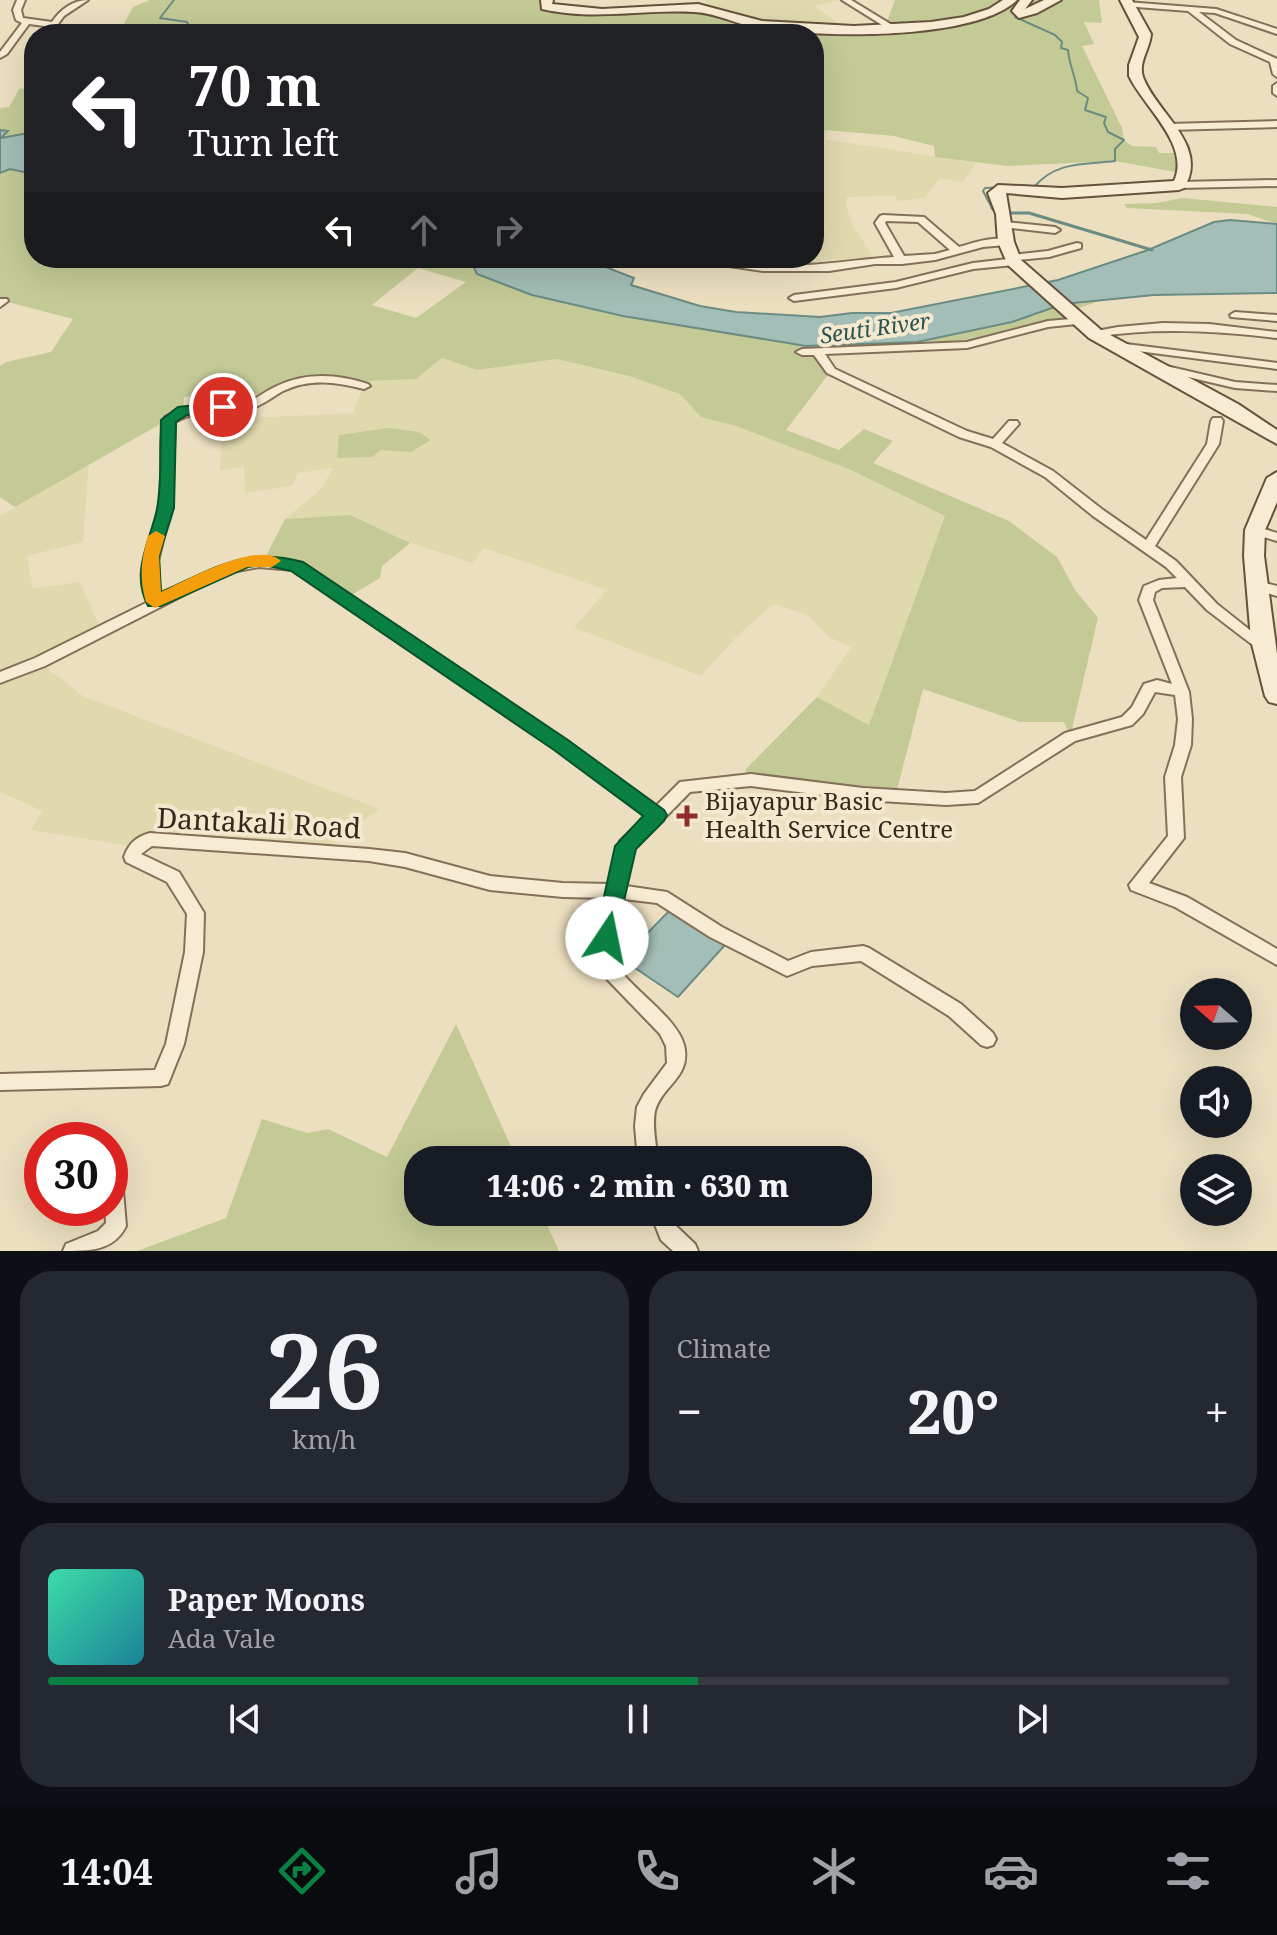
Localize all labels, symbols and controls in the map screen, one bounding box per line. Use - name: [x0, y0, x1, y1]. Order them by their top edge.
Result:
- text: 70 m: [188, 46, 321, 122]
- icon: left: [56, 56, 160, 160]
- text: Turn left: [188, 118, 339, 167]
- icon: left: [318, 208, 362, 252]
- icon: ahead: [402, 208, 446, 252]
- icon: right: [486, 208, 530, 252]
- water label: Seuti River: [818, 304, 932, 350]
- pin: [189, 373, 257, 441]
- icon: arrive: [201, 385, 245, 429]
- place label: Bijayapur Basic Health Service Centre: [705, 784, 953, 845]
- street label: Dantakali Road: [156, 798, 362, 846]
- marker: Bijayapur Basic Health Service Centre: [676, 805, 698, 827]
- position arrow: [565, 896, 649, 980]
- north arrow: [1180, 978, 1252, 1050]
- map controls: [1180, 978, 1252, 1226]
- button: sound: [1180, 1066, 1252, 1138]
- speed limit sign: 30: [24, 1122, 128, 1226]
- button: layers: [1180, 1154, 1252, 1226]
- text: 14:06 · 2 min · 630 m: [487, 1165, 789, 1206]
- text: 26: [265, 1298, 383, 1439]
- text: Climate: [677, 1330, 771, 1366]
- text: 20°: [907, 1370, 999, 1452]
- text: −: [677, 1381, 702, 1441]
- text: +: [1204, 1381, 1229, 1441]
- text: km/h: [292, 1421, 356, 1457]
- text: Paper Moons: [168, 1579, 365, 1620]
- text: Ada Vale: [168, 1620, 276, 1656]
- icon: previous: [223, 1697, 267, 1741]
- icon: pause: [616, 1697, 660, 1741]
- icon: next: [1010, 1697, 1054, 1741]
- icon: directions: [274, 1843, 330, 1899]
- icon: music: [451, 1843, 507, 1899]
- icon: phone: [629, 1843, 685, 1899]
- icon: climate: [806, 1843, 862, 1899]
- icon: car: [983, 1843, 1039, 1899]
- icon: filters: [1160, 1843, 1216, 1899]
- text: 14:04: [61, 1847, 153, 1896]

